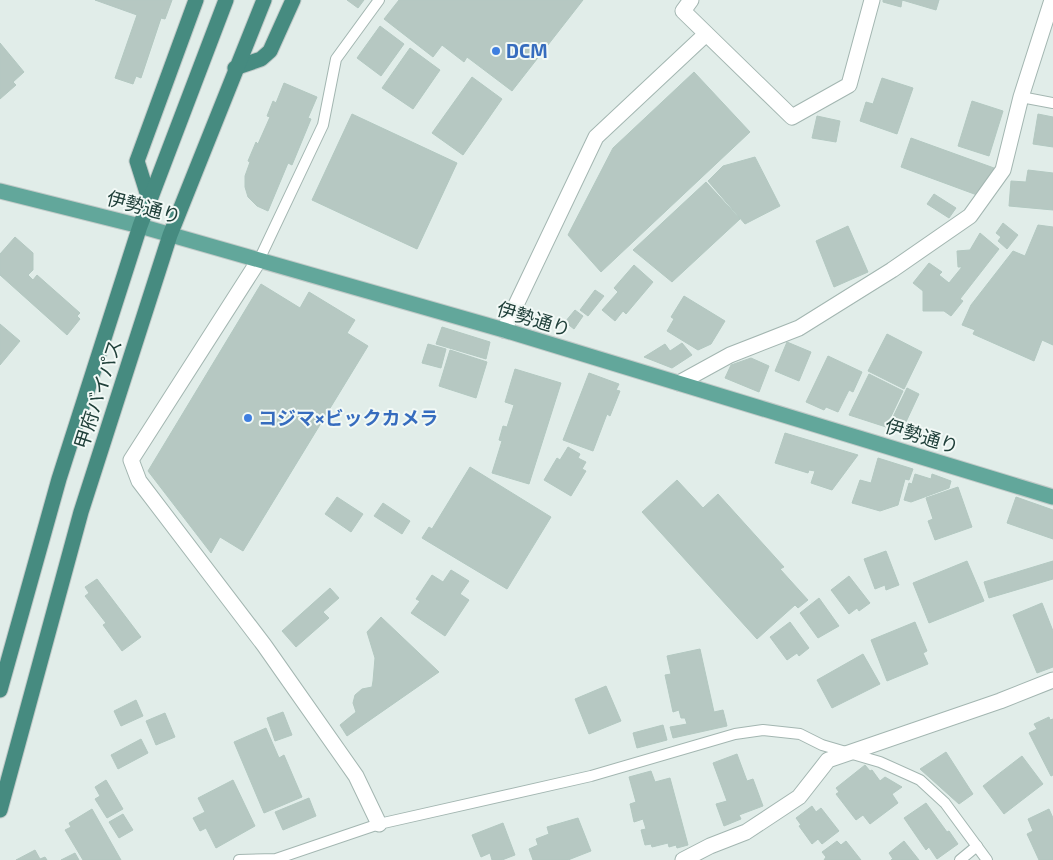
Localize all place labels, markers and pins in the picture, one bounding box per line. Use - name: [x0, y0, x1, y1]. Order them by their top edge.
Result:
- place label: DCM: [506, 39, 548, 62]
- marker: DCM: [490, 45, 502, 57]
- place label: コジマ×ビックカメラ: [258, 406, 438, 429]
- marker: コジマ×ビックカメラ: [242, 412, 254, 424]

